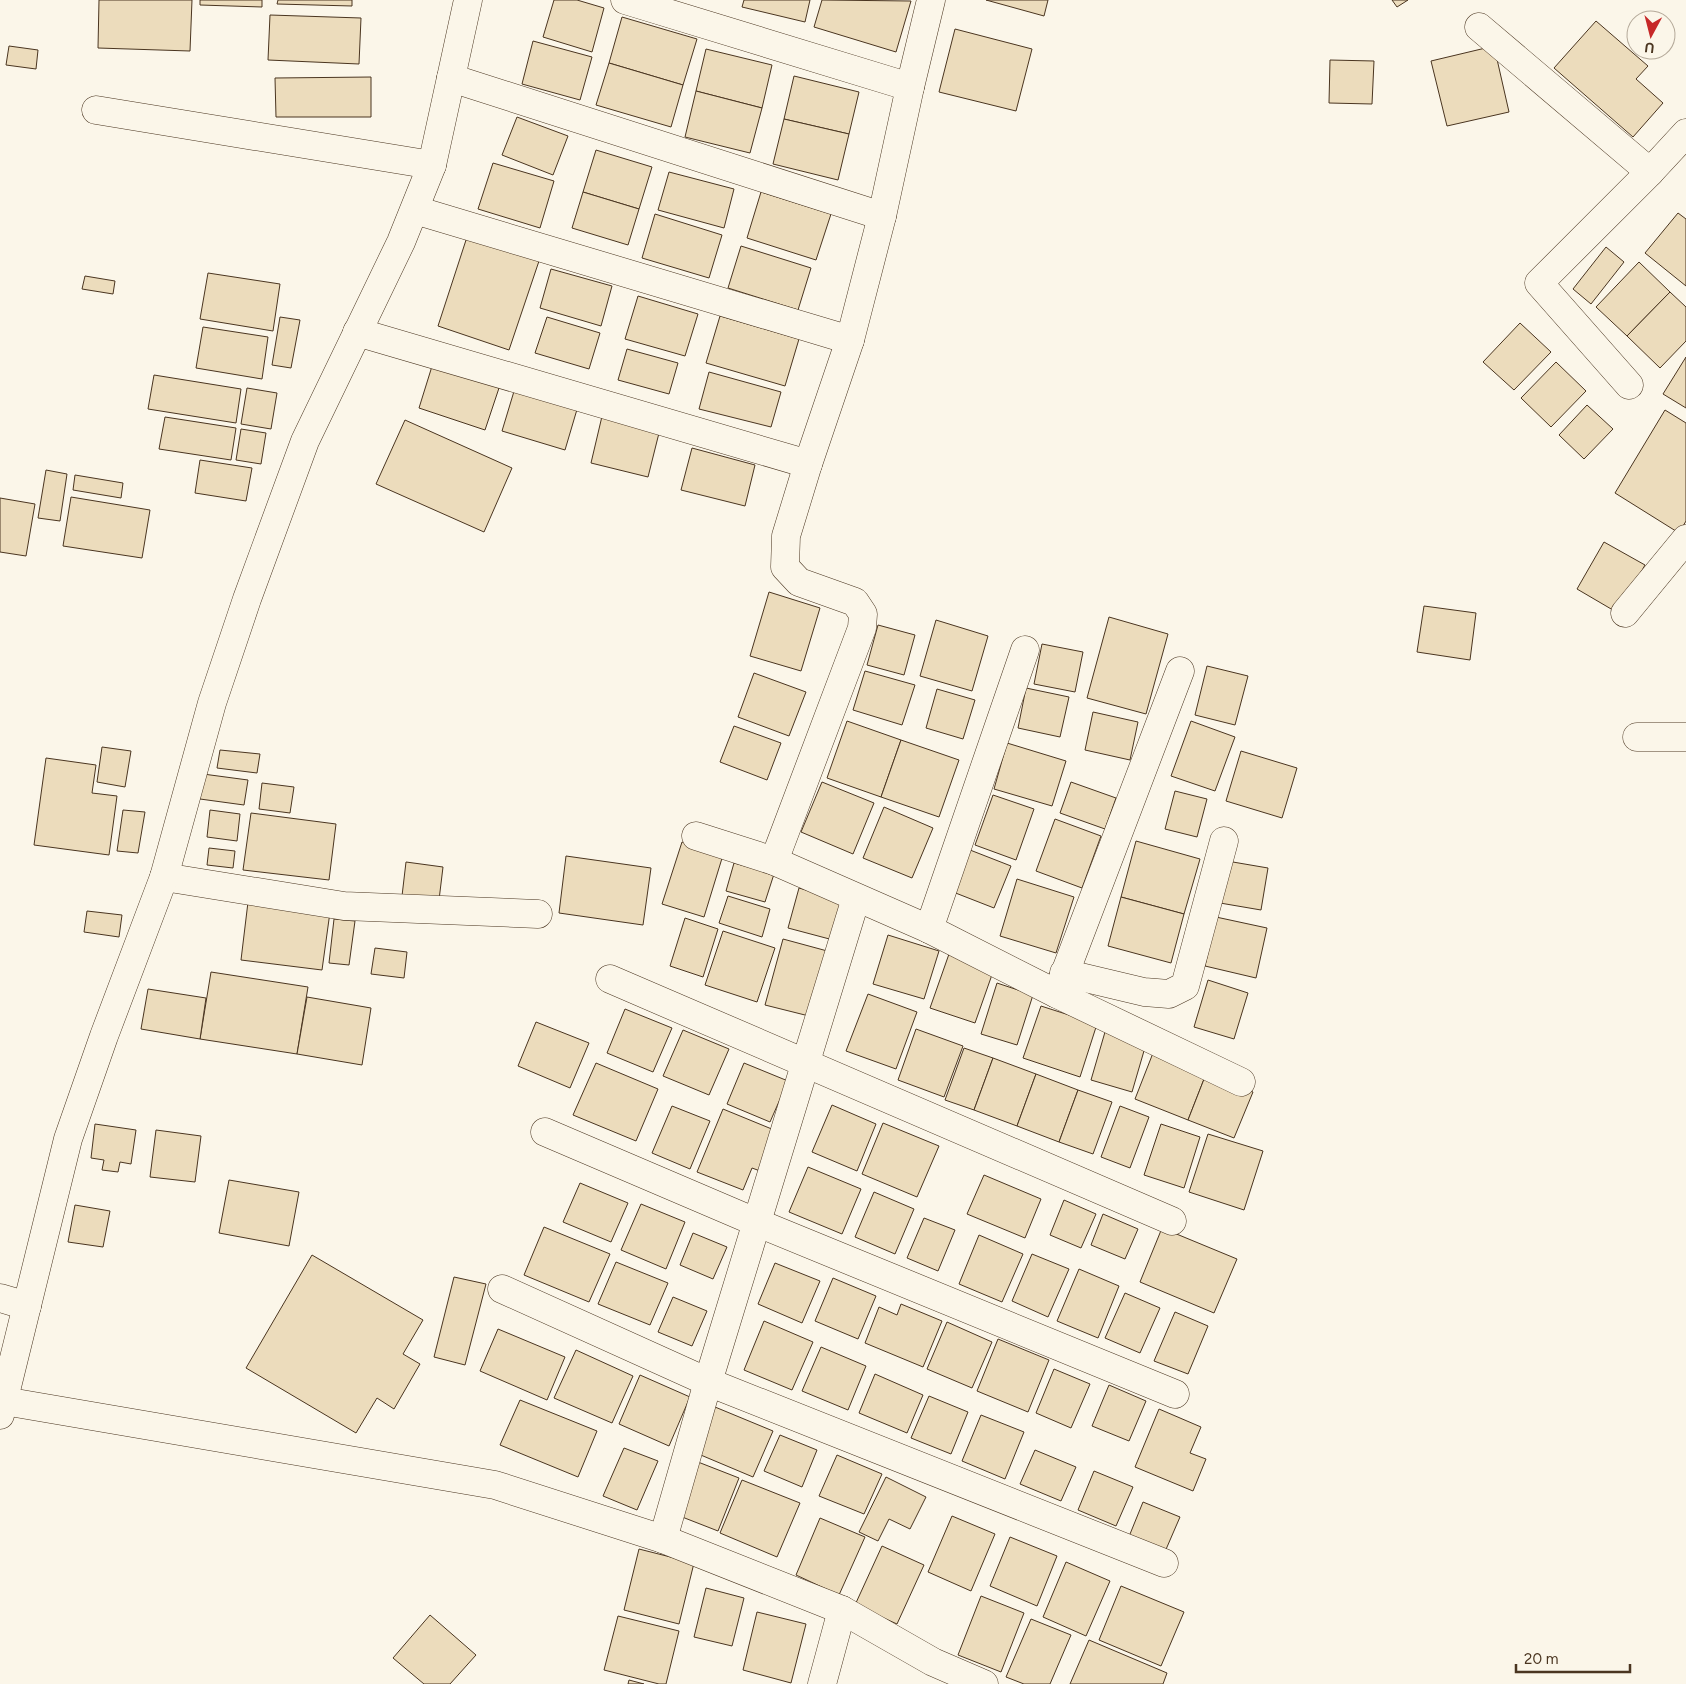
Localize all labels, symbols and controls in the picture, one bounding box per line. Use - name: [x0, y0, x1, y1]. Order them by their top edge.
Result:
- north arrow: [1626, 10, 1676, 60]
- text: U: [1644, 38, 1655, 56]
- scale bar: [1516, 1642, 1630, 1674]
- text: 20 m: [1524, 1650, 1558, 1668]

